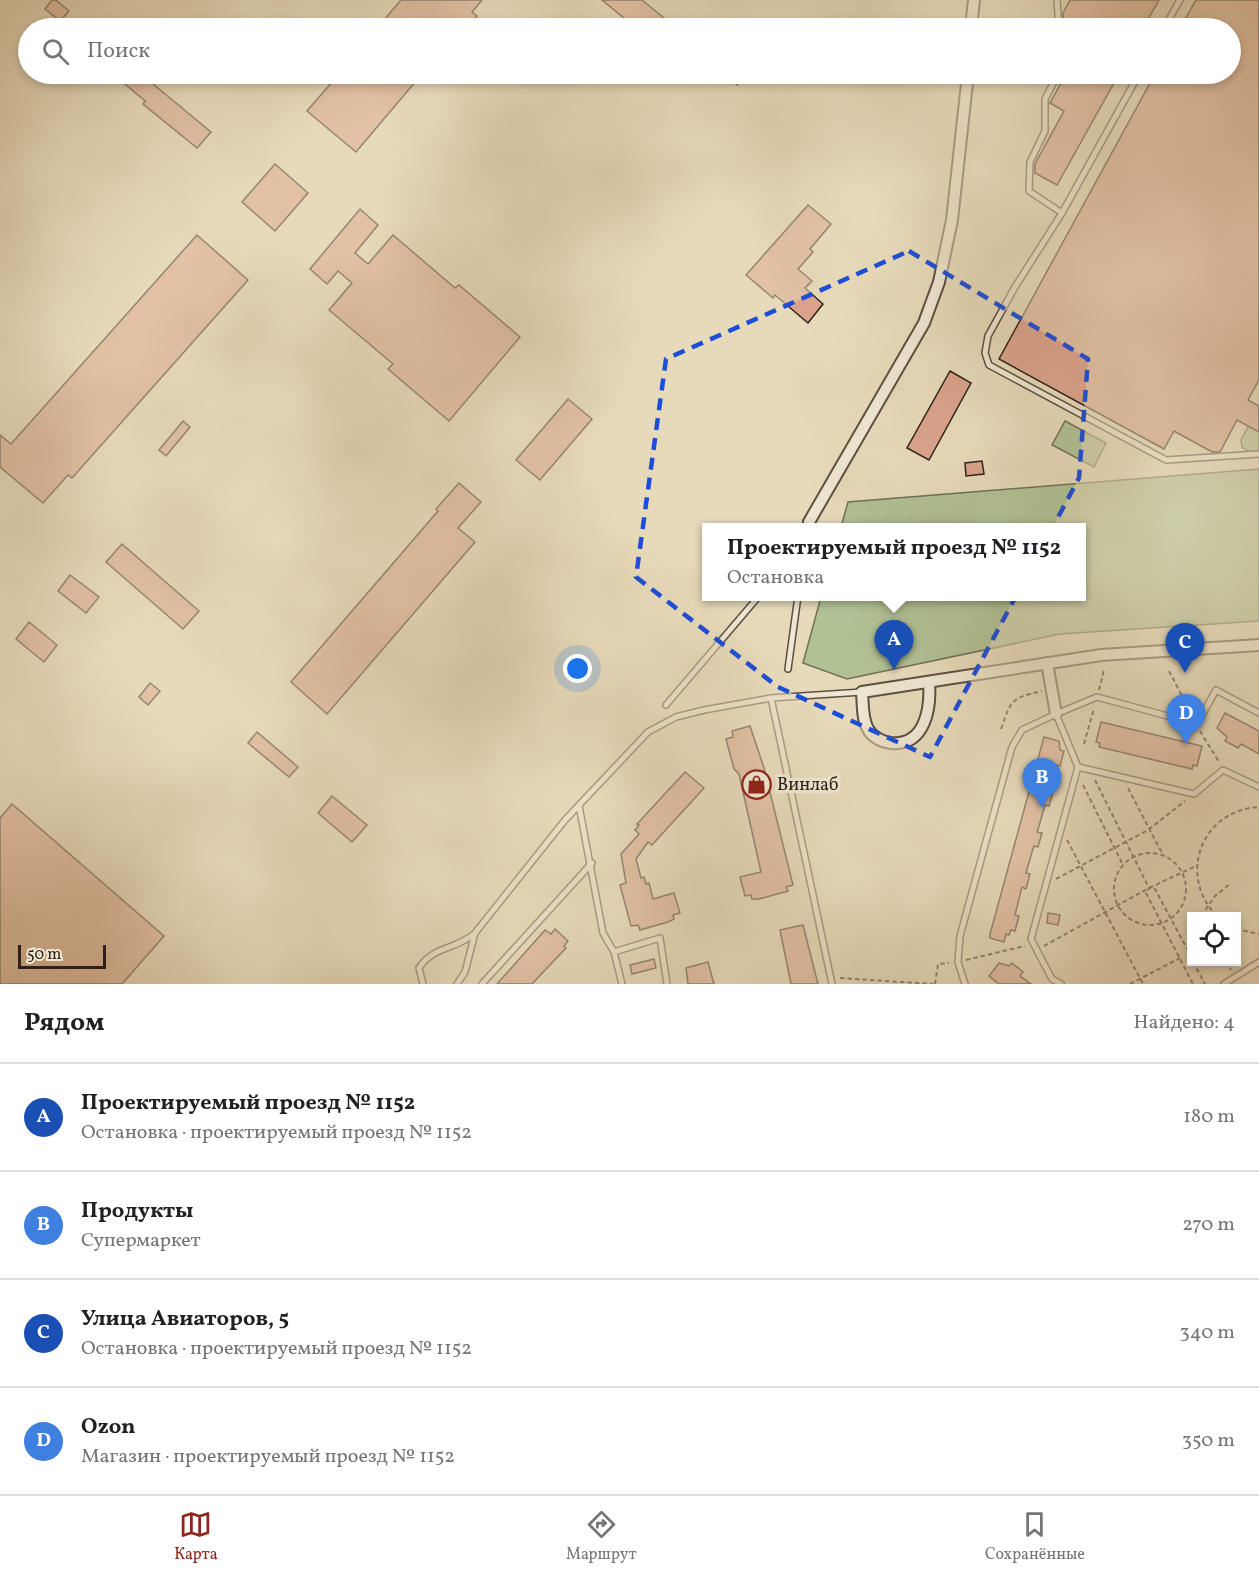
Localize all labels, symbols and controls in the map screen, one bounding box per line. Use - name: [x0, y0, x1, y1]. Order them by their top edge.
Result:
- search box: [18, 18, 1241, 84]
- icon: search: [39, 35, 72, 68]
- text: Поиск: [87, 36, 150, 67]
- popup: [702, 523, 1086, 601]
- text: Проектируемый проезд № 1152: [727, 533, 1061, 564]
- text: Остановка: [727, 564, 824, 592]
- pin: A: [874, 620, 914, 670]
- pin: C: [1166, 624, 1204, 673]
- your location: [563, 654, 592, 683]
- pin: D: [1166, 694, 1206, 744]
- pin: B: [1022, 758, 1062, 808]
- shop icon: Винлаб: [740, 768, 772, 800]
- place label: Винлаб: [777, 773, 838, 798]
- map controls: [1187, 912, 1241, 966]
- button: locate: [1187, 912, 1241, 966]
- scale bar: [18, 942, 106, 970]
- text: 50 m: [27, 944, 61, 966]
- text: Рядом: [24, 1005, 104, 1041]
- text: Найдено: 4: [1134, 1009, 1235, 1037]
- text: Проектируемый проезд № 1152: [81, 1088, 415, 1119]
- text: A: [36, 1103, 51, 1131]
- text: 180 m: [1183, 1103, 1235, 1131]
- text: Остановка · проектируемый проезд № 1152: [81, 1119, 472, 1147]
- text: Продукты: [81, 1196, 193, 1227]
- text: B: [37, 1211, 50, 1239]
- text: 270 m: [1182, 1211, 1235, 1239]
- text: Супермаркет: [81, 1227, 201, 1255]
- text: Улица Авиаторов, 5: [81, 1304, 289, 1335]
- text: C: [37, 1319, 50, 1347]
- text: 340 m: [1179, 1319, 1235, 1347]
- text: Остановка · проектируемый проезд № 1152: [81, 1335, 472, 1363]
- text: Ozon: [81, 1412, 136, 1443]
- text: D: [36, 1427, 51, 1455]
- text: 350 m: [1182, 1427, 1235, 1455]
- text: Магазин · проектируемый проезд № 1152: [81, 1443, 455, 1471]
- tab: Карта: [174, 1508, 218, 1566]
- tab: Маршрут: [566, 1508, 637, 1566]
- tab: Сохранённые: [985, 1508, 1085, 1566]

